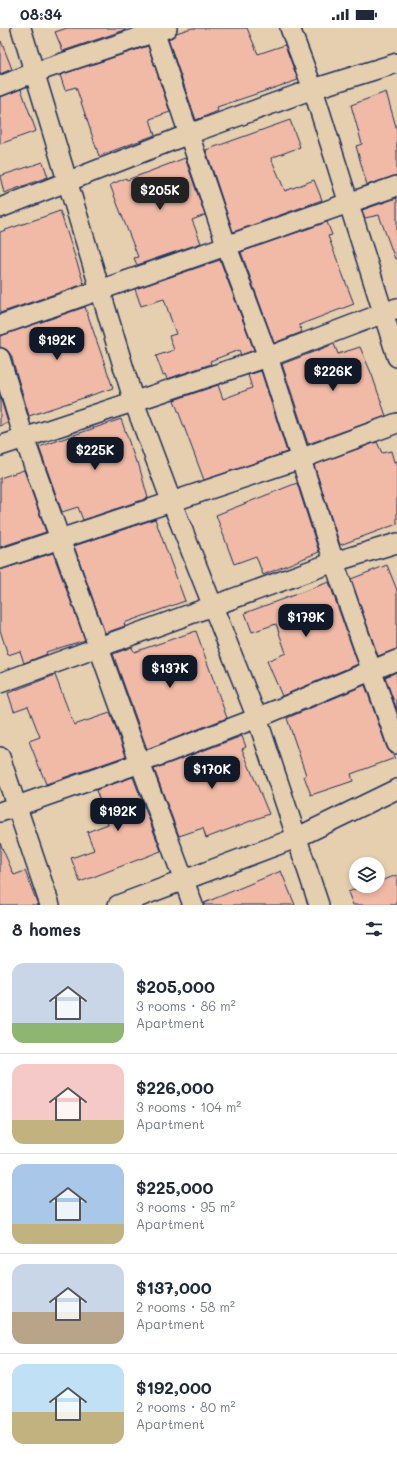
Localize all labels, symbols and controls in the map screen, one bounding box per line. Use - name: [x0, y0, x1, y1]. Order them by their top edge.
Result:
- text: 08:34: [20, 4, 62, 24]
- pin: $205K: [132, 177, 188, 211]
- text: $205K: [140, 181, 180, 198]
- pin: $192K: [29, 327, 85, 361]
- text: $192K: [38, 331, 76, 348]
- pin: $226K: [305, 358, 361, 392]
- text: $226K: [314, 362, 353, 379]
- pin: $225K: [67, 437, 123, 471]
- text: $225K: [76, 441, 114, 458]
- pin: $179K: [278, 604, 334, 638]
- text: $179K: [287, 608, 325, 625]
- pin: $137K: [142, 655, 198, 689]
- text: $137K: [151, 659, 189, 676]
- pin: $170K: [184, 756, 240, 790]
- text: $170K: [193, 760, 231, 777]
- pin: $192K: [90, 798, 146, 832]
- text: $192K: [99, 802, 137, 819]
- map controls: [349, 857, 385, 893]
- button: layers: [349, 857, 385, 893]
- text: 8 homes: [12, 918, 81, 940]
- icon: filters: [363, 918, 385, 940]
- text: $205,000: [136, 975, 215, 997]
- icon: home: [44, 979, 92, 1027]
- text: 3 rooms · 86 m²: [136, 997, 236, 1014]
- text: Apartment: [136, 1014, 205, 1031]
- text: $226,000: [136, 1076, 214, 1098]
- icon: home: [44, 1080, 92, 1128]
- text: 3 rooms · 104 m²: [136, 1098, 241, 1115]
- text: Apartment: [136, 1115, 205, 1132]
- text: $225,000: [136, 1176, 213, 1198]
- icon: home: [44, 1180, 92, 1228]
- text: 3 rooms · 95 m²: [136, 1198, 235, 1215]
- text: Apartment: [136, 1215, 205, 1232]
- text: $137,000: [136, 1276, 212, 1298]
- icon: home: [44, 1280, 92, 1328]
- text: 2 rooms · 58 m²: [136, 1298, 235, 1315]
- text: Apartment: [136, 1315, 205, 1332]
- text: $192,000: [136, 1376, 212, 1398]
- icon: home: [44, 1380, 92, 1428]
- text: 2 rooms · 80 m²: [136, 1398, 235, 1415]
- text: Apartment: [136, 1415, 205, 1432]

